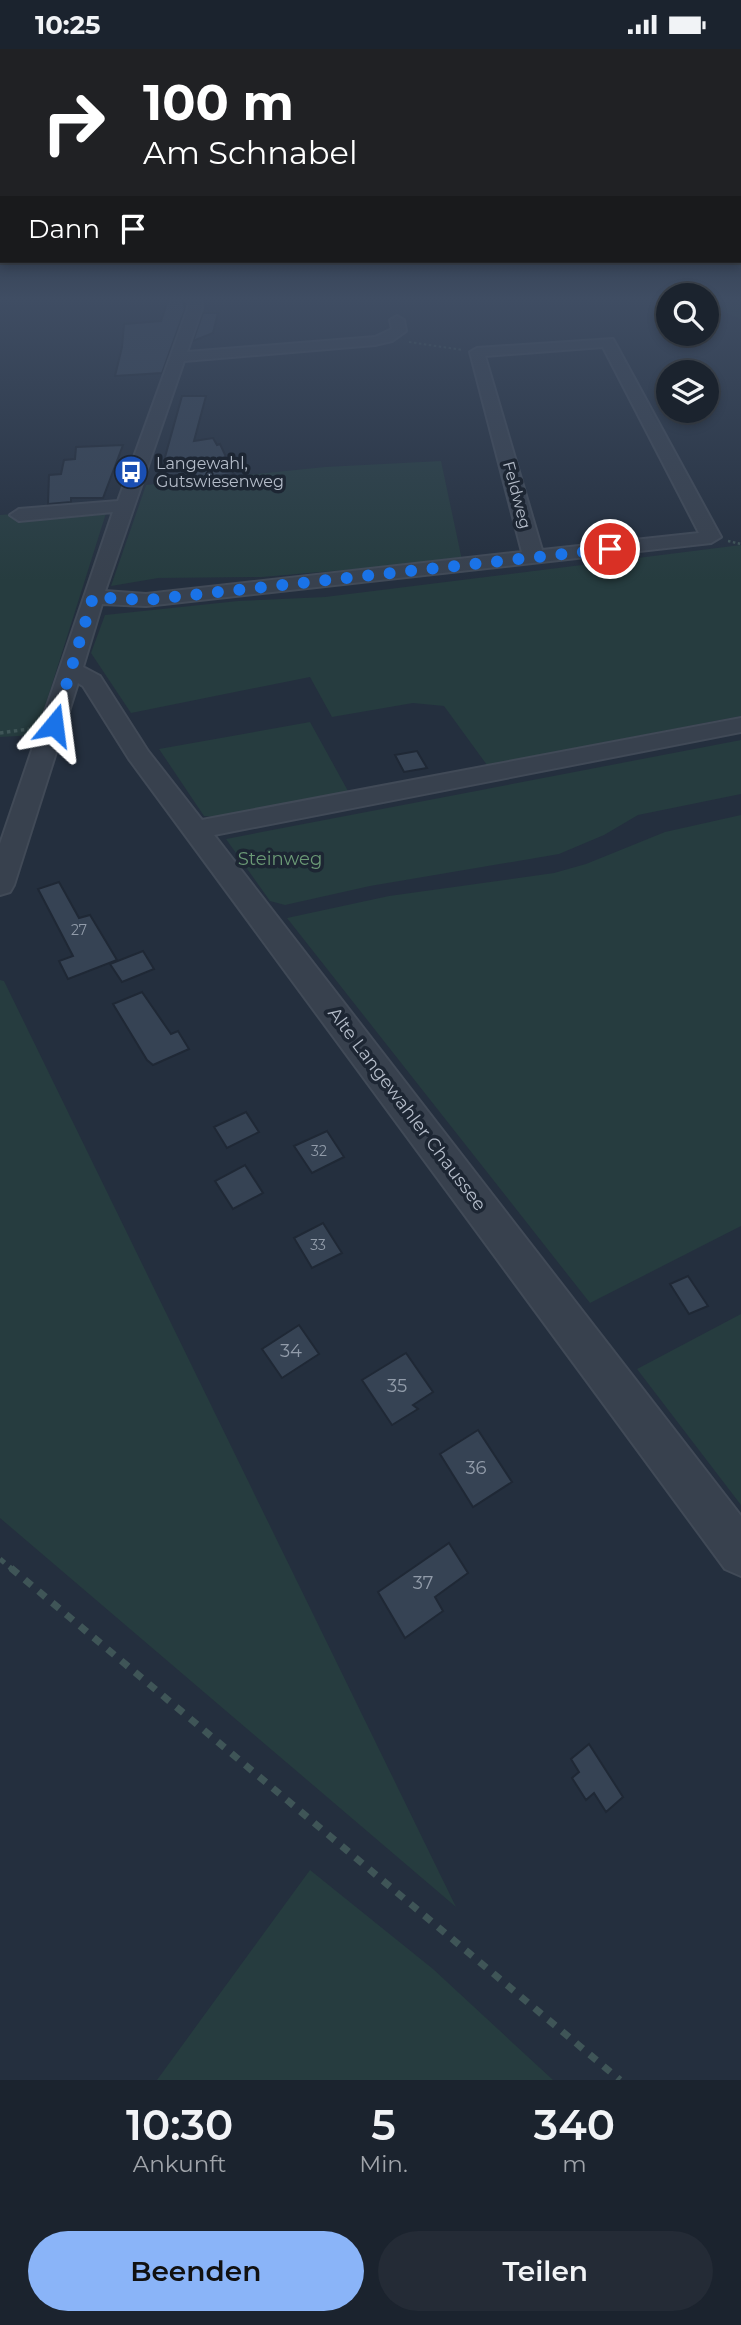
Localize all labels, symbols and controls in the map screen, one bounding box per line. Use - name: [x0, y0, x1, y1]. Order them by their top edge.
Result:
- text: 10:25: [35, 9, 100, 41]
- text: 100 m: [143, 73, 294, 132]
- icon: right: [28, 77, 119, 168]
- text: Am Schnabel: [143, 133, 358, 172]
- icon: arrive: [114, 210, 152, 248]
- text: Dann: [28, 213, 100, 245]
- map controls: [656, 283, 719, 423]
- button: search: [656, 283, 719, 346]
- button: layers: [656, 360, 719, 423]
- bus stop icon: Langewahl, Gutswiesenweg: [112, 453, 150, 491]
- place label: Langewahl, Gutswiesenweg: [156, 454, 284, 491]
- street label: Feldweg: [499, 459, 535, 531]
- pin: [580, 519, 640, 579]
- icon: arrive: [591, 530, 629, 568]
- position arrow: [17, 688, 91, 762]
- park label: Steinweg: [238, 848, 322, 870]
- house number: 27: [71, 921, 87, 939]
- street label: Alte Langewahler Chaussee: [323, 1003, 491, 1215]
- house number: 32: [311, 1142, 327, 1160]
- house number: 33: [310, 1236, 326, 1254]
- house number: 34: [280, 1340, 302, 1362]
- house number: 35: [387, 1375, 407, 1397]
- house number: 36: [465, 1457, 487, 1479]
- house number: 37: [413, 1572, 433, 1594]
- text: 10:30: [126, 2099, 233, 2151]
- text: 5: [371, 2099, 396, 2151]
- text: 340: [534, 2099, 615, 2151]
- text: Ankunft: [133, 2150, 226, 2178]
- text: Min.: [359, 2150, 408, 2178]
- text: m: [562, 2150, 587, 2178]
- button: Beenden: [28, 2231, 364, 2311]
- button: Teilen: [378, 2231, 713, 2311]

